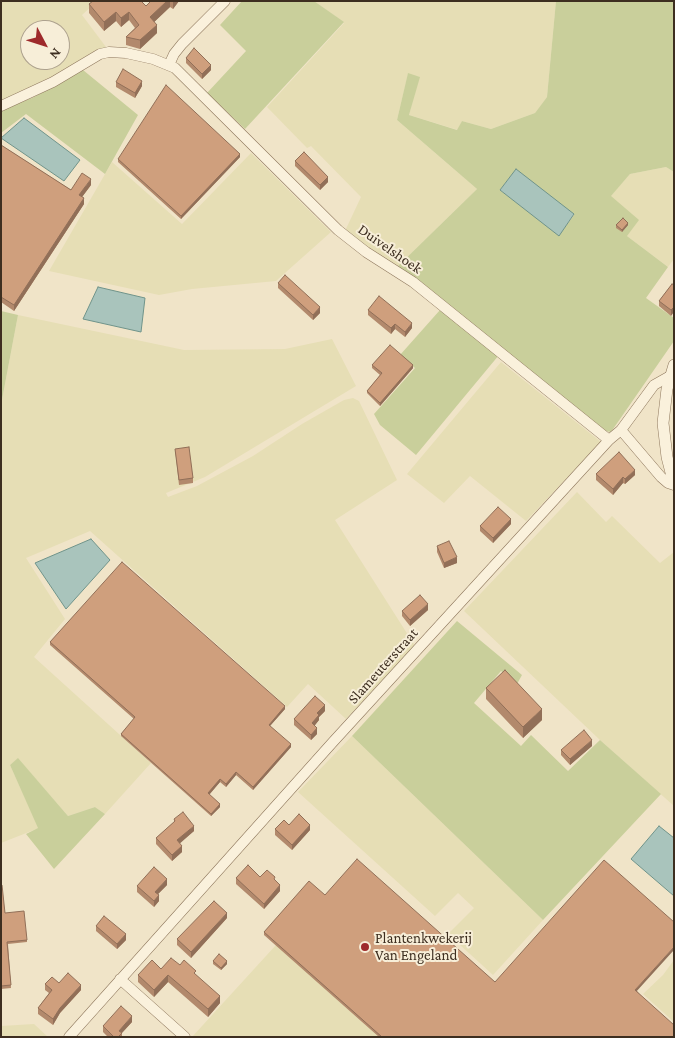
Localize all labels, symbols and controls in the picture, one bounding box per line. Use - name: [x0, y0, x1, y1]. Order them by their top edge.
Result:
- north arrow: [20, 20, 70, 70]
- text: N: [47, 45, 65, 63]
- street label: Duivelshoek: [354, 220, 426, 278]
- street label: Slameuterstraat: [344, 624, 422, 708]
- place label: Plantenkwekerij Van Engeland: [375, 929, 472, 964]
- marker: Plantenkwekerij Van Engeland: [359, 941, 371, 953]

